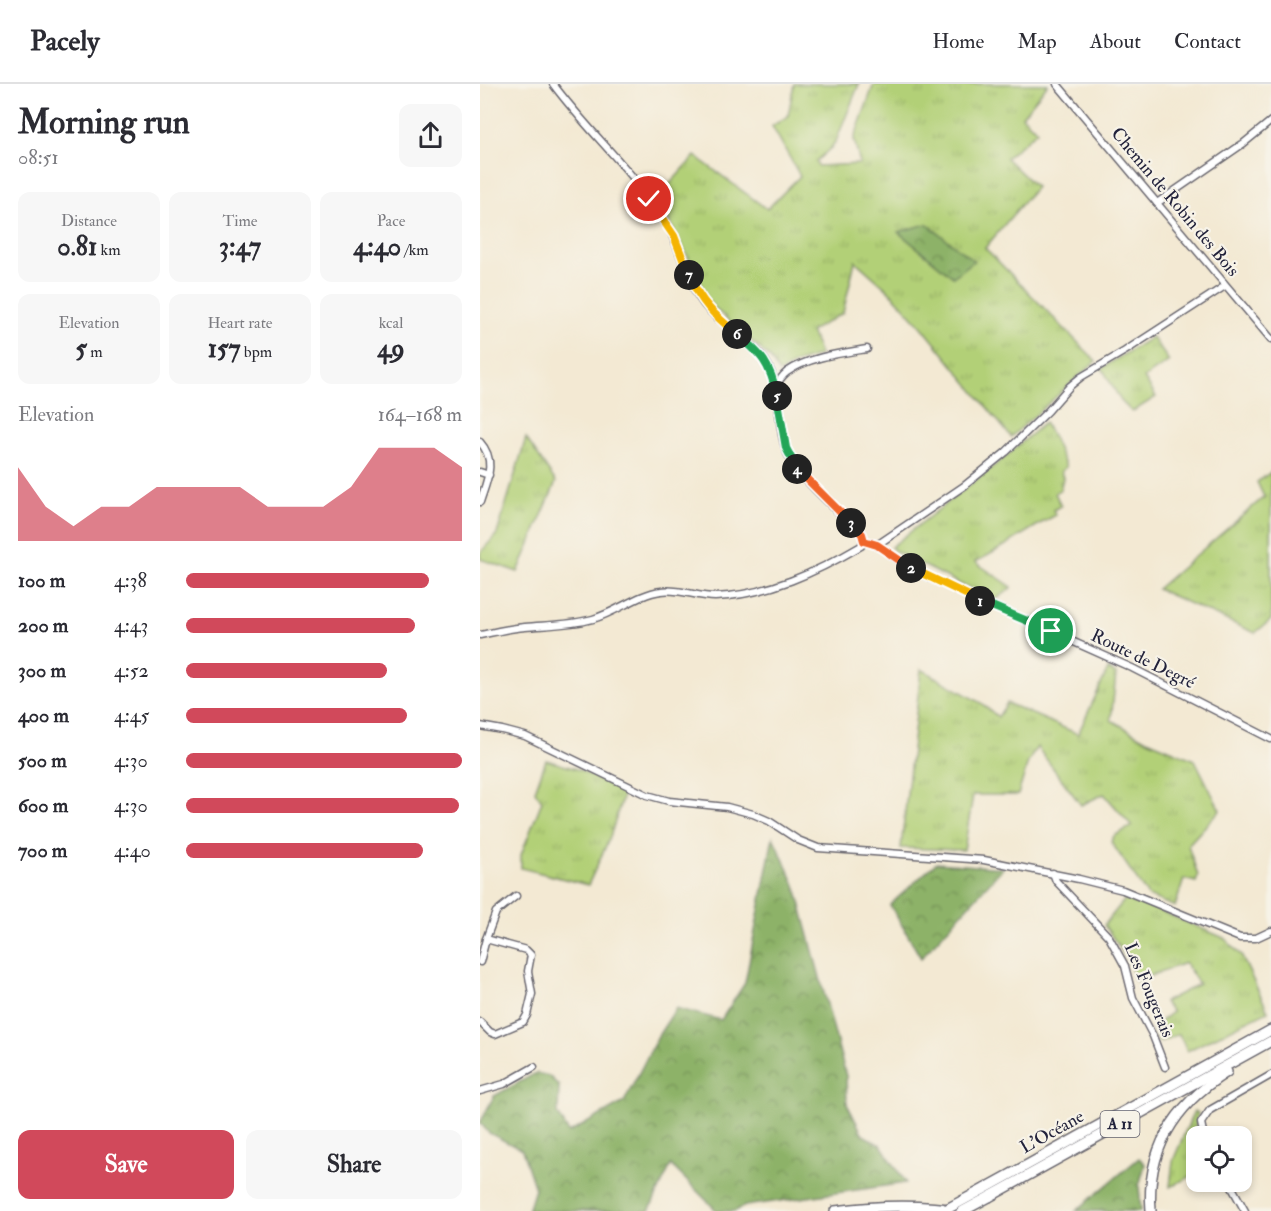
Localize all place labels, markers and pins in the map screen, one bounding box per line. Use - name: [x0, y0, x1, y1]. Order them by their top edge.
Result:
- pin: [623, 173, 674, 224]
- pin: 7: [674, 260, 704, 290]
- pin: 6: [722, 319, 752, 349]
- pin: 5: [762, 381, 792, 411]
- pin: 4: [782, 454, 812, 484]
- pin: 3: [836, 508, 866, 538]
- pin: 2: [896, 553, 926, 583]
- pin: 1: [965, 586, 995, 616]
- pin: [1025, 605, 1076, 656]

